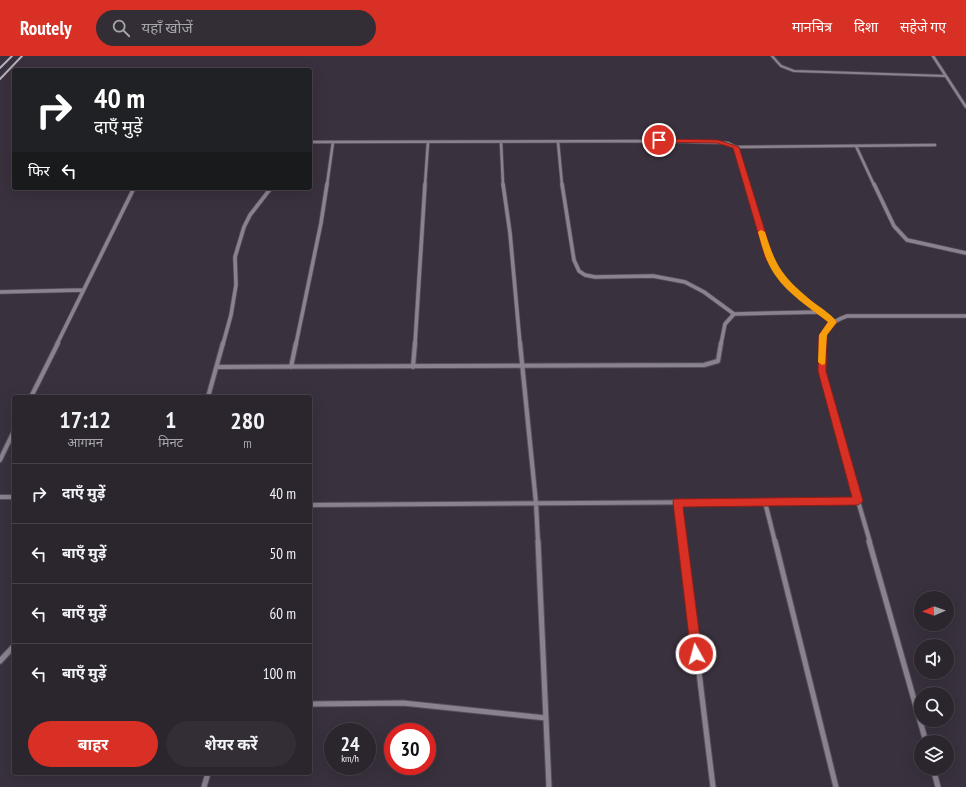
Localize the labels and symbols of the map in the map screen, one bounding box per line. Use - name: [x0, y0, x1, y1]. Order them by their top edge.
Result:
- pin: [642, 123, 676, 157]
- north arrow: [914, 591, 954, 631]
- position arrow: [675, 633, 717, 675]
- speed limit sign: 30: [384, 723, 436, 775]

